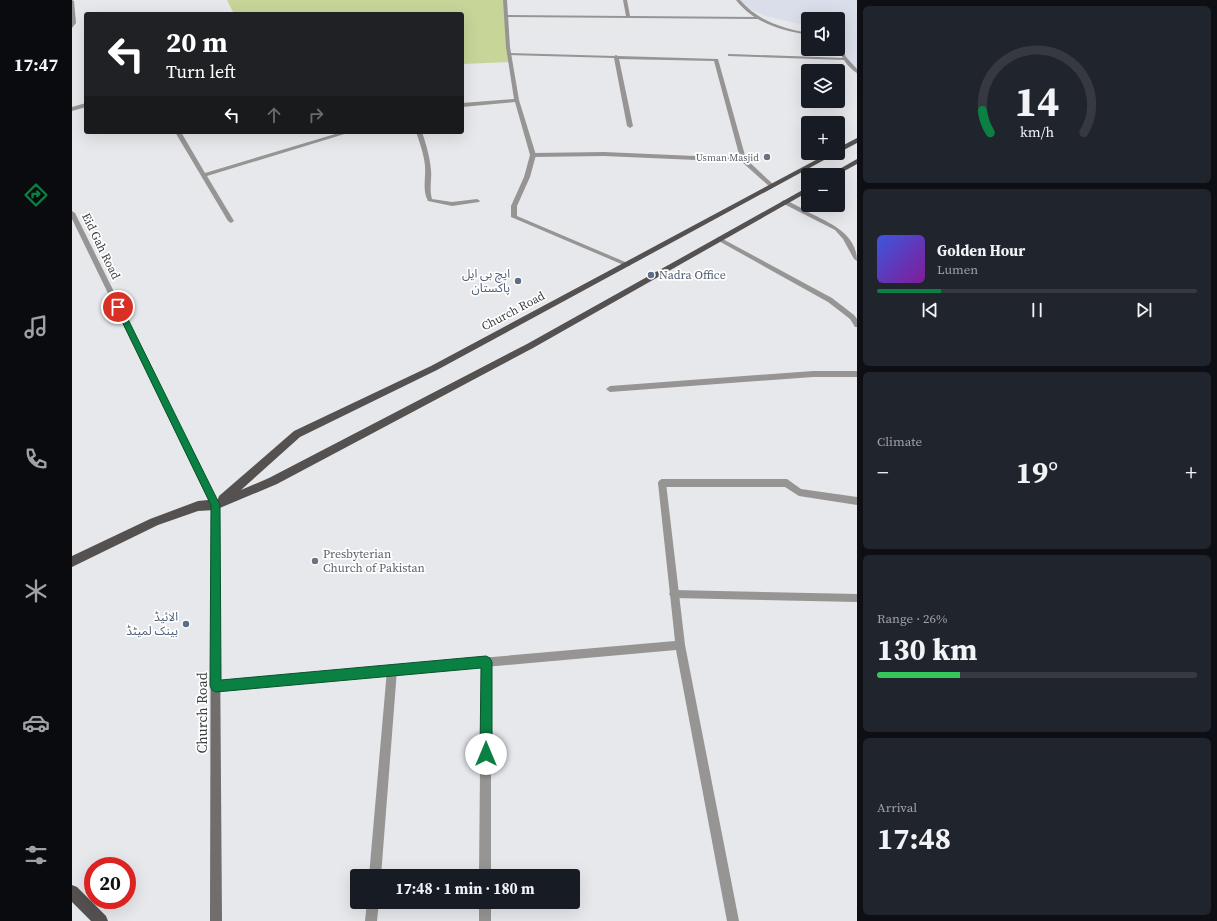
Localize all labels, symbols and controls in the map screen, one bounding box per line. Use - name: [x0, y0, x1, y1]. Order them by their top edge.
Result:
- map controls: [801, 12, 845, 212]
- button: sound: [801, 12, 845, 56]
- text: 20 m: [166, 23, 228, 61]
- icon: left: [100, 28, 152, 80]
- text: 17:47: [14, 52, 58, 77]
- text: Turn left: [166, 59, 236, 84]
- button: layers: [801, 64, 845, 108]
- text: 14: [1014, 72, 1060, 129]
- icon: left: [221, 104, 243, 126]
- icon: ahead: [263, 104, 285, 126]
- icon: right: [305, 104, 327, 126]
- button: +: [801, 116, 845, 160]
- text: km/h: [1020, 121, 1054, 141]
- place label: Usman Masjid: [696, 151, 759, 164]
- marker: Usman Masjid: [762, 152, 772, 162]
- button: −: [801, 168, 845, 212]
- icon: directions: [22, 181, 50, 209]
- street label: Eid Gah Road: [78, 210, 124, 282]
- text: Golden Hour: [937, 240, 1025, 261]
- text: Lumen: [937, 261, 978, 278]
- place label: ایچ بی ایل پاکستان: [462, 266, 510, 296]
- place label: Nadra Office: [659, 267, 726, 283]
- marker: Nadra Office: [646, 270, 656, 280]
- marker: ایچ بی ایل پاکستان: [513, 276, 523, 286]
- street label: Church Road: [479, 288, 548, 334]
- pin: [101, 290, 135, 324]
- icon: arrive: [107, 296, 129, 318]
- icon: previous: [919, 299, 941, 321]
- icon: pause: [1026, 299, 1048, 321]
- icon: next: [1133, 299, 1155, 321]
- icon: music: [22, 313, 50, 341]
- text: Climate: [877, 433, 922, 450]
- icon: phone: [22, 445, 50, 473]
- text: 19°: [1016, 452, 1058, 493]
- text: −: [877, 457, 889, 487]
- text: +: [1185, 457, 1197, 487]
- place label: Presbyterian Church of Pakistan: [323, 546, 425, 576]
- marker: Presbyterian Church of Pakistan: [310, 556, 320, 566]
- icon: climate: [22, 577, 50, 605]
- place label: الائیڈ بینک لمیٹڈ: [126, 609, 178, 639]
- text: Range · 26%: [877, 610, 948, 627]
- marker: الائیڈ بینک لمیٹڈ: [181, 619, 191, 629]
- text: 130 km: [877, 629, 977, 670]
- street label: Church Road: [192, 672, 212, 754]
- icon: car: [22, 709, 50, 737]
- position arrow: [465, 733, 507, 775]
- text: Arrival: [877, 799, 917, 816]
- text: 17:48: [877, 818, 951, 859]
- icon: filters: [22, 841, 50, 869]
- speed limit sign: 20: [84, 857, 136, 909]
- text: 17:48 · 1 min · 180 m: [396, 878, 535, 899]

